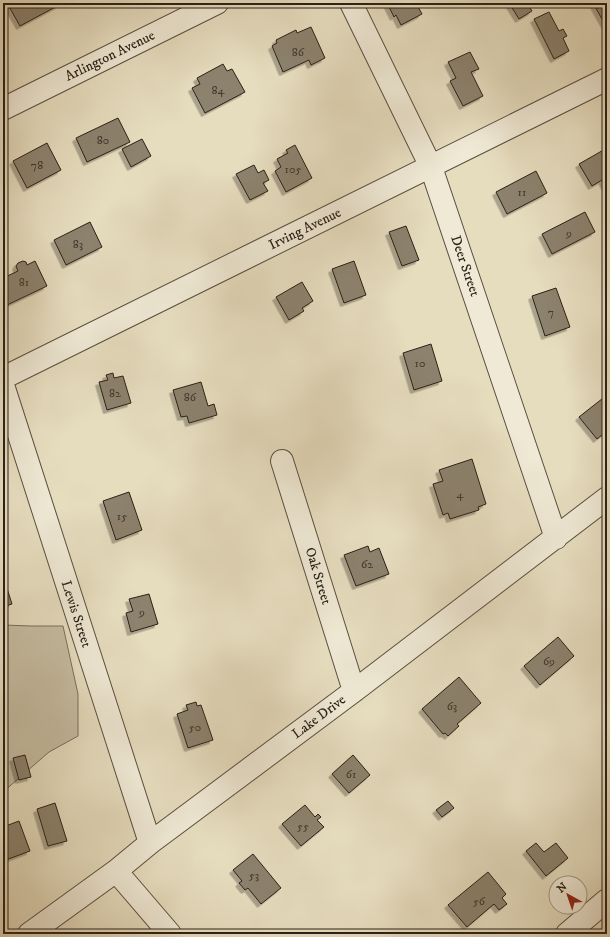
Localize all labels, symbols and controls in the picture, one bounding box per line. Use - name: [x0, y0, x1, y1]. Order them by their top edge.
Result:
- street label: Arlington Avenue: [62, 26, 158, 86]
- house number: 86: [292, 45, 305, 60]
- house number: 84: [212, 83, 226, 98]
- house number: 80: [97, 133, 109, 148]
- house number: 78: [31, 158, 43, 173]
- house number: 105: [285, 162, 301, 177]
- house number: 11: [518, 185, 526, 200]
- street label: Irving Avenue: [266, 204, 344, 254]
- house number: 9: [565, 226, 572, 241]
- street label: Deer Street: [446, 233, 484, 299]
- house number: 83: [73, 237, 83, 252]
- house number: 81: [19, 275, 29, 290]
- house number: 7: [548, 305, 554, 320]
- house number: 10: [415, 356, 425, 371]
- house number: 82: [109, 386, 121, 401]
- house number: 86: [184, 390, 197, 405]
- house number: 4: [457, 487, 465, 502]
- house number: 15: [117, 509, 127, 524]
- street label: Oak Street: [301, 545, 335, 607]
- house number: 62: [361, 557, 373, 572]
- street label: Lewis Street: [57, 578, 95, 650]
- house number: 9: [138, 605, 145, 620]
- house number: 69: [543, 654, 555, 669]
- street label: Lake Drive: [288, 691, 350, 743]
- house number: 63: [447, 699, 457, 714]
- house number: 50: [189, 720, 201, 735]
- house number: 61: [346, 767, 356, 782]
- house number: 55: [297, 819, 309, 834]
- house number: 53: [249, 868, 259, 883]
- north arrow: [548, 875, 588, 915]
- text: N: [554, 880, 570, 896]
- house number: 56: [473, 894, 486, 909]

